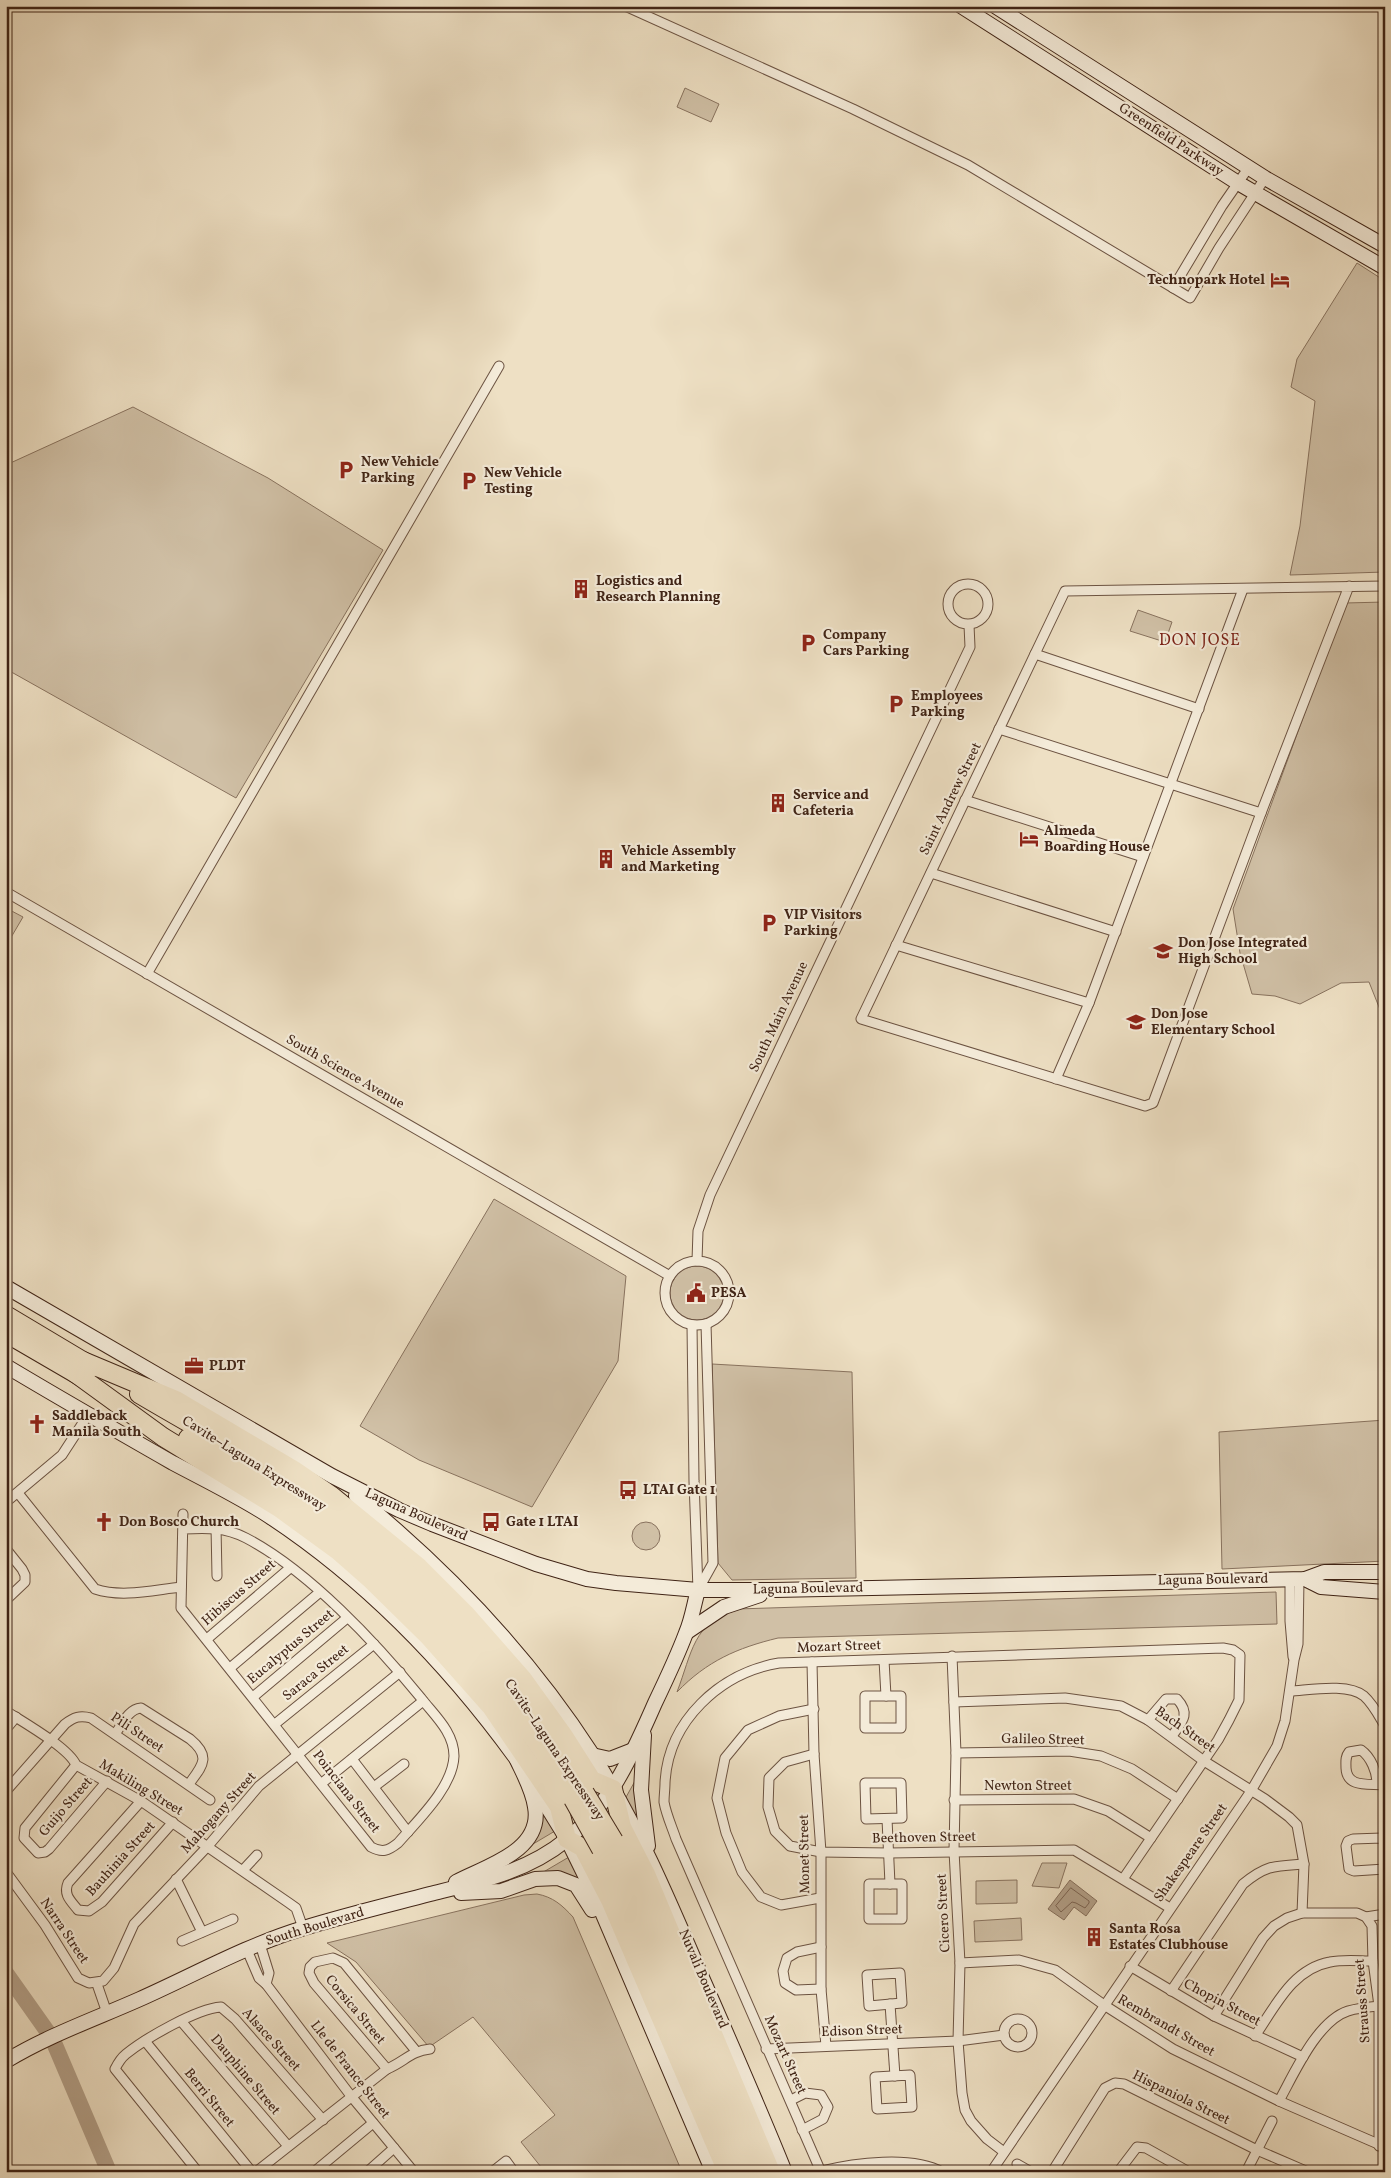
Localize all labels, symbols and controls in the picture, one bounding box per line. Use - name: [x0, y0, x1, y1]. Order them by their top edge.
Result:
- street label: Greenfield Parkway: [1115, 99, 1228, 181]
- hotel icon: Technopark Hotel: [1269, 269, 1291, 291]
- place label: Technopark Hotel: [1147, 271, 1265, 290]
- place label: New Vehicle Parking: [361, 453, 439, 488]
- parking icon: New Vehicle Parking: [335, 459, 357, 481]
- place label: New Vehicle Testing: [484, 464, 562, 499]
- parking icon: New Vehicle Testing: [458, 470, 480, 492]
- place label: Logistics and Research Planning: [596, 572, 721, 607]
- building icon: Logistics and Research Planning: [570, 578, 592, 600]
- place label: Company Cars Parking: [823, 626, 909, 661]
- district label: DON JOSE: [1159, 630, 1241, 652]
- parking icon: Company Cars Parking: [797, 632, 819, 654]
- place label: Employees Parking: [911, 687, 983, 722]
- parking icon: Employees Parking: [885, 693, 907, 715]
- street label: Saint Andrew Street: [915, 739, 987, 859]
- place label: Service and Cafeteria: [793, 786, 869, 821]
- building icon: Service and Cafeteria: [767, 792, 789, 814]
- place label: Almeda Boarding House: [1044, 822, 1150, 857]
- hotel icon: Almeda Boarding House: [1018, 828, 1040, 850]
- place label: Vehicle Assembly and Marketing: [621, 842, 736, 877]
- building icon: Vehicle Assembly and Marketing: [595, 848, 617, 870]
- place label: VIP Visitors Parking: [784, 906, 862, 941]
- parking icon: VIP Visitors Parking: [758, 912, 780, 934]
- place label: Don Jose Integrated High School: [1178, 934, 1308, 969]
- school or university icon: Don Jose Integrated High School: [1152, 940, 1174, 962]
- street label: South Main Avenue: [745, 958, 813, 1076]
- place label: Don Jose Elementary School: [1151, 1005, 1275, 1040]
- school or university icon: Don Jose Elementary School: [1125, 1011, 1147, 1033]
- street label: South Science Avenue: [282, 1030, 408, 1114]
- public building icon: PESA: [685, 1282, 707, 1304]
- place label: PESA: [711, 1284, 747, 1303]
- office icon: PLDT: [183, 1355, 205, 1377]
- place label: PLDT: [209, 1357, 246, 1376]
- place label: Saddleback Manila South: [52, 1407, 141, 1442]
- street label: Cavite–Laguna Expressway: [178, 1412, 330, 1517]
- church icon: Saddleback Manila South: [26, 1413, 48, 1435]
- bus stop icon: LTAI Gate 1: [617, 1479, 639, 1501]
- place label: LTAI Gate 1: [643, 1481, 715, 1500]
- street label: Laguna Boulevard: [361, 1484, 471, 1546]
- church icon: Don Bosco Church: [93, 1511, 115, 1533]
- bus stop icon: Gate 1 LTAI: [480, 1511, 502, 1533]
- place label: Don Bosco Church: [119, 1513, 239, 1532]
- place label: Gate 1 LTAI: [506, 1513, 578, 1532]
- street label: Hibiscus Street: [198, 1556, 280, 1630]
- street label: Laguna Boulevard: [1157, 1570, 1269, 1590]
- street label: Laguna Boulevard: [752, 1579, 864, 1599]
- street label: Eucalyptus Street: [244, 1605, 338, 1689]
- street label: Mozart Street: [796, 1636, 882, 1658]
- street label: Saraca Street: [279, 1640, 353, 1706]
- street label: Cavite–Laguna Expressway: [499, 1675, 609, 1825]
- street label: Bach Street: [1151, 1702, 1219, 1758]
- street label: Pili Street: [107, 1708, 167, 1758]
- street label: Galileo Street: [1001, 1730, 1085, 1750]
- street label: Poinciana Street: [308, 1747, 384, 1837]
- street label: Makiling Street: [95, 1755, 187, 1821]
- street label: Mahogany Street: [177, 1768, 261, 1858]
- street label: Guijo Street: [35, 1773, 97, 1841]
- street label: Newton Street: [984, 1777, 1072, 1796]
- street label: Shakespeare Street: [1150, 1800, 1232, 1906]
- street label: Monet Street: [795, 1814, 815, 1894]
- street label: Bauhinia Street: [82, 1817, 160, 1901]
- street label: Beethoven Street: [872, 1828, 976, 1848]
- street label: Cicero Street: [932, 1873, 956, 1953]
- street label: Narra Street: [35, 1894, 93, 1968]
- street label: South Boulevard: [263, 1903, 367, 1951]
- place label: Santa Rosa Estates Clubhouse: [1109, 1920, 1228, 1955]
- street label: Nuvali Boulevard: [673, 1926, 733, 2032]
- building icon: Santa Rosa Estates Clubhouse: [1083, 1926, 1105, 1948]
- street label: Strauss Street: [1351, 1958, 1375, 2044]
- street label: Corsica Street: [320, 1971, 390, 2049]
- street label: Chopin Street: [1180, 1975, 1264, 2031]
- street label: Rembrandt Street: [1114, 1990, 1218, 2062]
- street label: Alsace Street: [237, 2004, 305, 2076]
- street label: Mozart Street: [759, 2013, 811, 2098]
- street label: Lle de France Street: [306, 2017, 394, 2123]
- street label: Edison Street: [821, 2020, 903, 2042]
- street label: Dauphine Street: [206, 2031, 284, 2119]
- street label: Berri Street: [179, 2065, 239, 2132]
- street label: Hispaniola Street: [1129, 2066, 1233, 2130]

